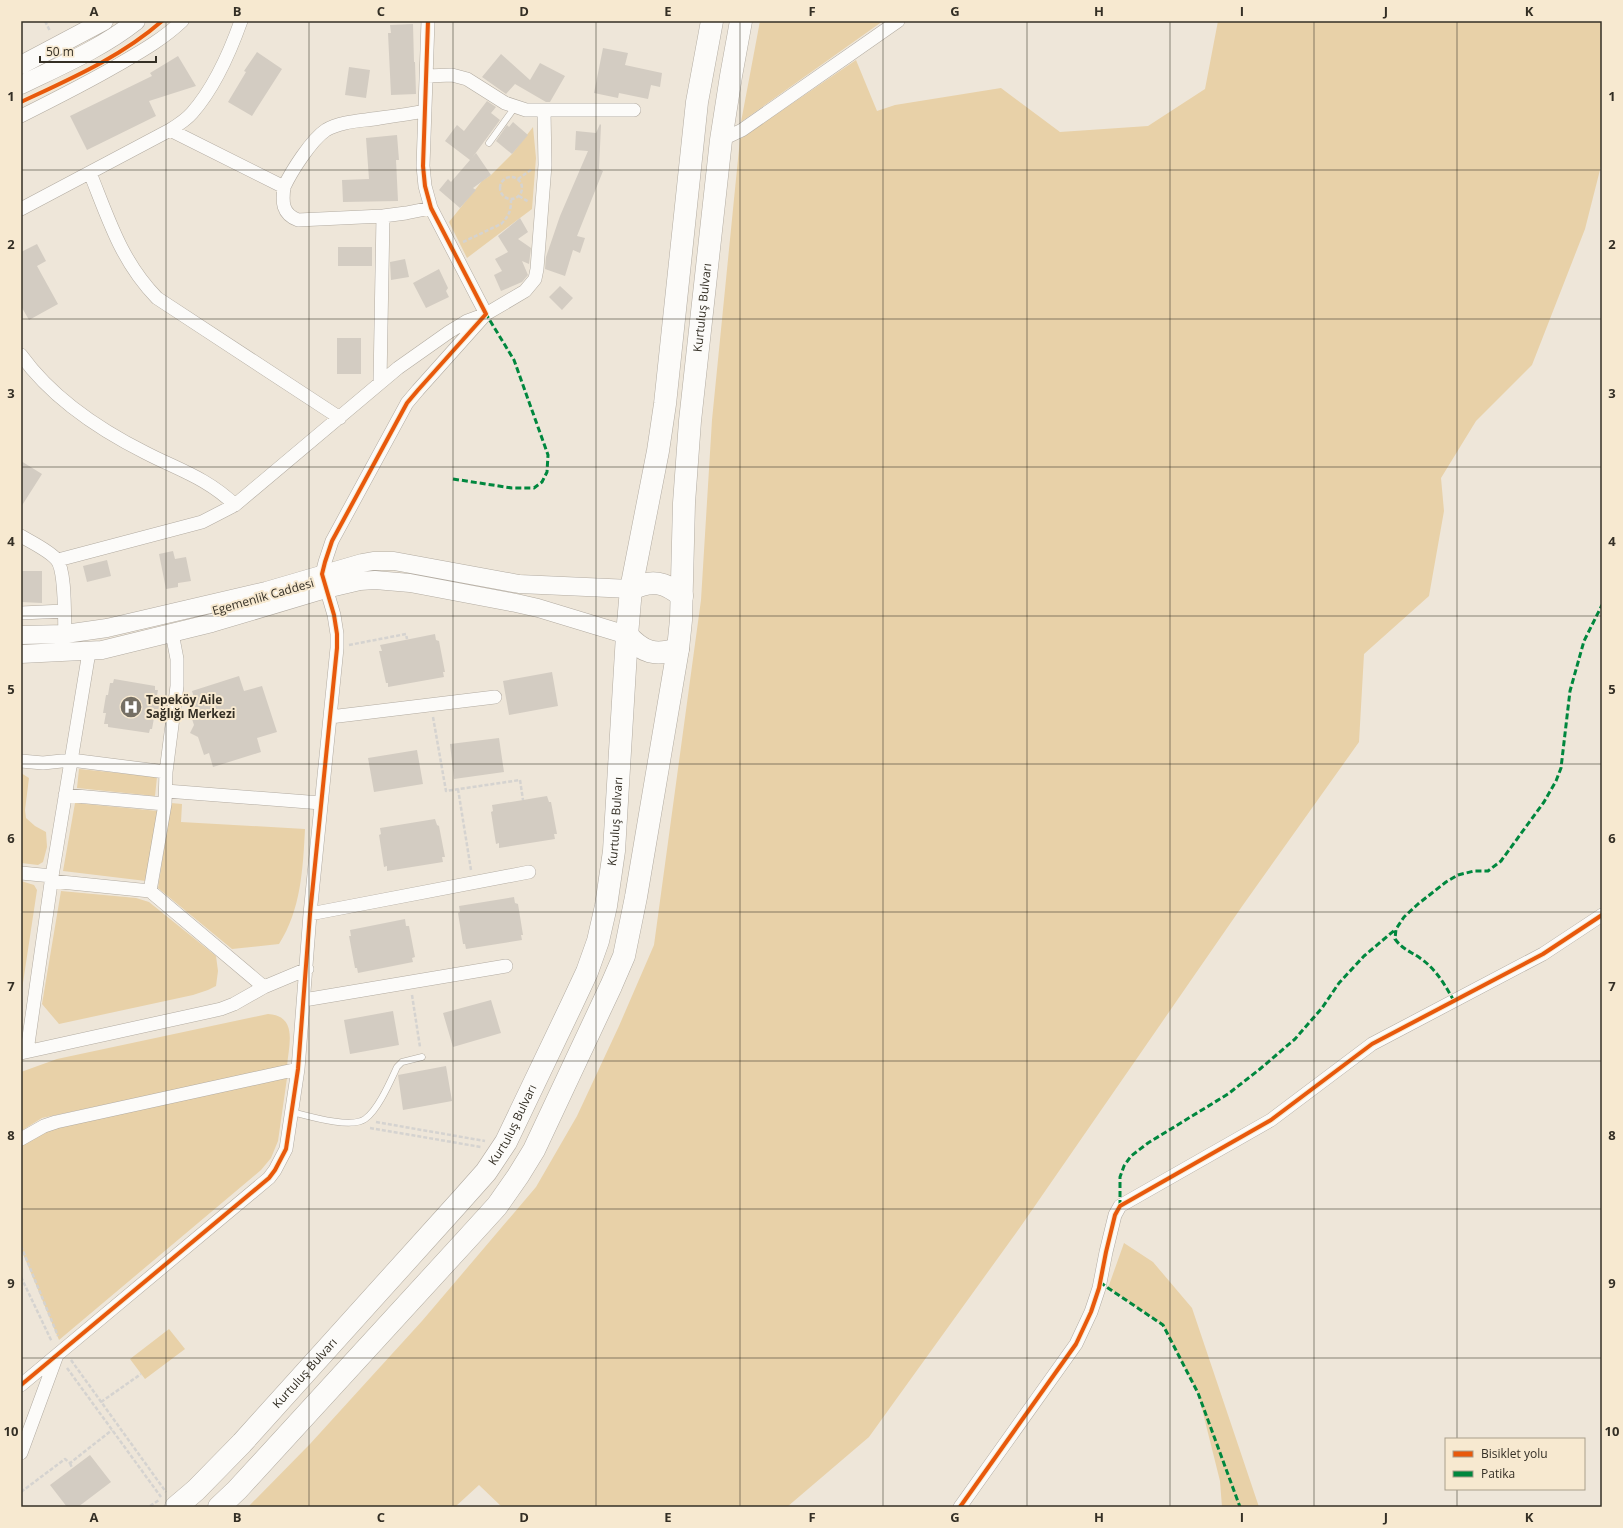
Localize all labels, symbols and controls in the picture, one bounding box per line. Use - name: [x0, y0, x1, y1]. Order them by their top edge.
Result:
- text: A: [90, 2, 99, 20]
- text: B: [233, 2, 242, 20]
- text: C: [377, 2, 385, 20]
- text: D: [519, 2, 529, 20]
- text: E: [664, 2, 672, 20]
- text: F: [808, 2, 816, 20]
- text: G: [950, 2, 960, 20]
- text: H: [1094, 2, 1104, 20]
- text: I: [1240, 2, 1244, 20]
- text: J: [1383, 2, 1388, 20]
- text: K: [1525, 2, 1534, 20]
- scale bar: [40, 38, 156, 64]
- text: 50 m: [46, 43, 74, 60]
- text: 1: [7, 87, 15, 105]
- text: 1: [1608, 87, 1616, 105]
- text: 2: [7, 235, 15, 253]
- text: 2: [1608, 235, 1616, 253]
- street label: Kurtuluş Bulvarı: [689, 262, 715, 353]
- text: 3: [7, 384, 15, 402]
- text: 3: [1608, 384, 1616, 402]
- text: 4: [7, 532, 15, 550]
- text: 4: [1608, 532, 1616, 550]
- street label: Egemenlik Caddesi: [210, 574, 316, 619]
- text: 5: [7, 680, 15, 698]
- text: 5: [1608, 680, 1616, 698]
- place label: Tepeköy Aile Sağlığı Merkezi: [146, 691, 235, 722]
- hospital icon: Tepeköy Aile Sağlığı Merkezi: [118, 694, 144, 720]
- street label: Kurtuluş Bulvarı: [603, 776, 626, 867]
- text: 6: [7, 829, 15, 847]
- text: 6: [1608, 829, 1616, 847]
- text: 7: [7, 977, 15, 995]
- text: 7: [1608, 977, 1616, 995]
- street label: Kurtuluş Bulvarı: [484, 1081, 540, 1168]
- text: 8: [7, 1126, 15, 1144]
- text: 8: [1608, 1126, 1616, 1144]
- text: 9: [7, 1274, 15, 1292]
- text: 9: [1608, 1274, 1616, 1292]
- street label: Kurtuluş Bulvarı: [268, 1334, 341, 1412]
- text: 10: [4, 1422, 18, 1440]
- text: 10: [1605, 1422, 1619, 1440]
- legend: [1445, 1438, 1585, 1490]
- text: Bisiklet yolu: [1481, 1445, 1548, 1462]
- text: Patika: [1481, 1465, 1515, 1482]
- text: A: [90, 1508, 99, 1526]
- text: B: [233, 1508, 242, 1526]
- text: C: [377, 1508, 385, 1526]
- text: D: [519, 1508, 529, 1526]
- text: E: [664, 1508, 672, 1526]
- text: F: [808, 1508, 816, 1526]
- text: G: [950, 1508, 960, 1526]
- text: H: [1094, 1508, 1104, 1526]
- text: I: [1240, 1508, 1244, 1526]
- text: J: [1383, 1508, 1388, 1526]
- text: K: [1525, 1508, 1534, 1526]

